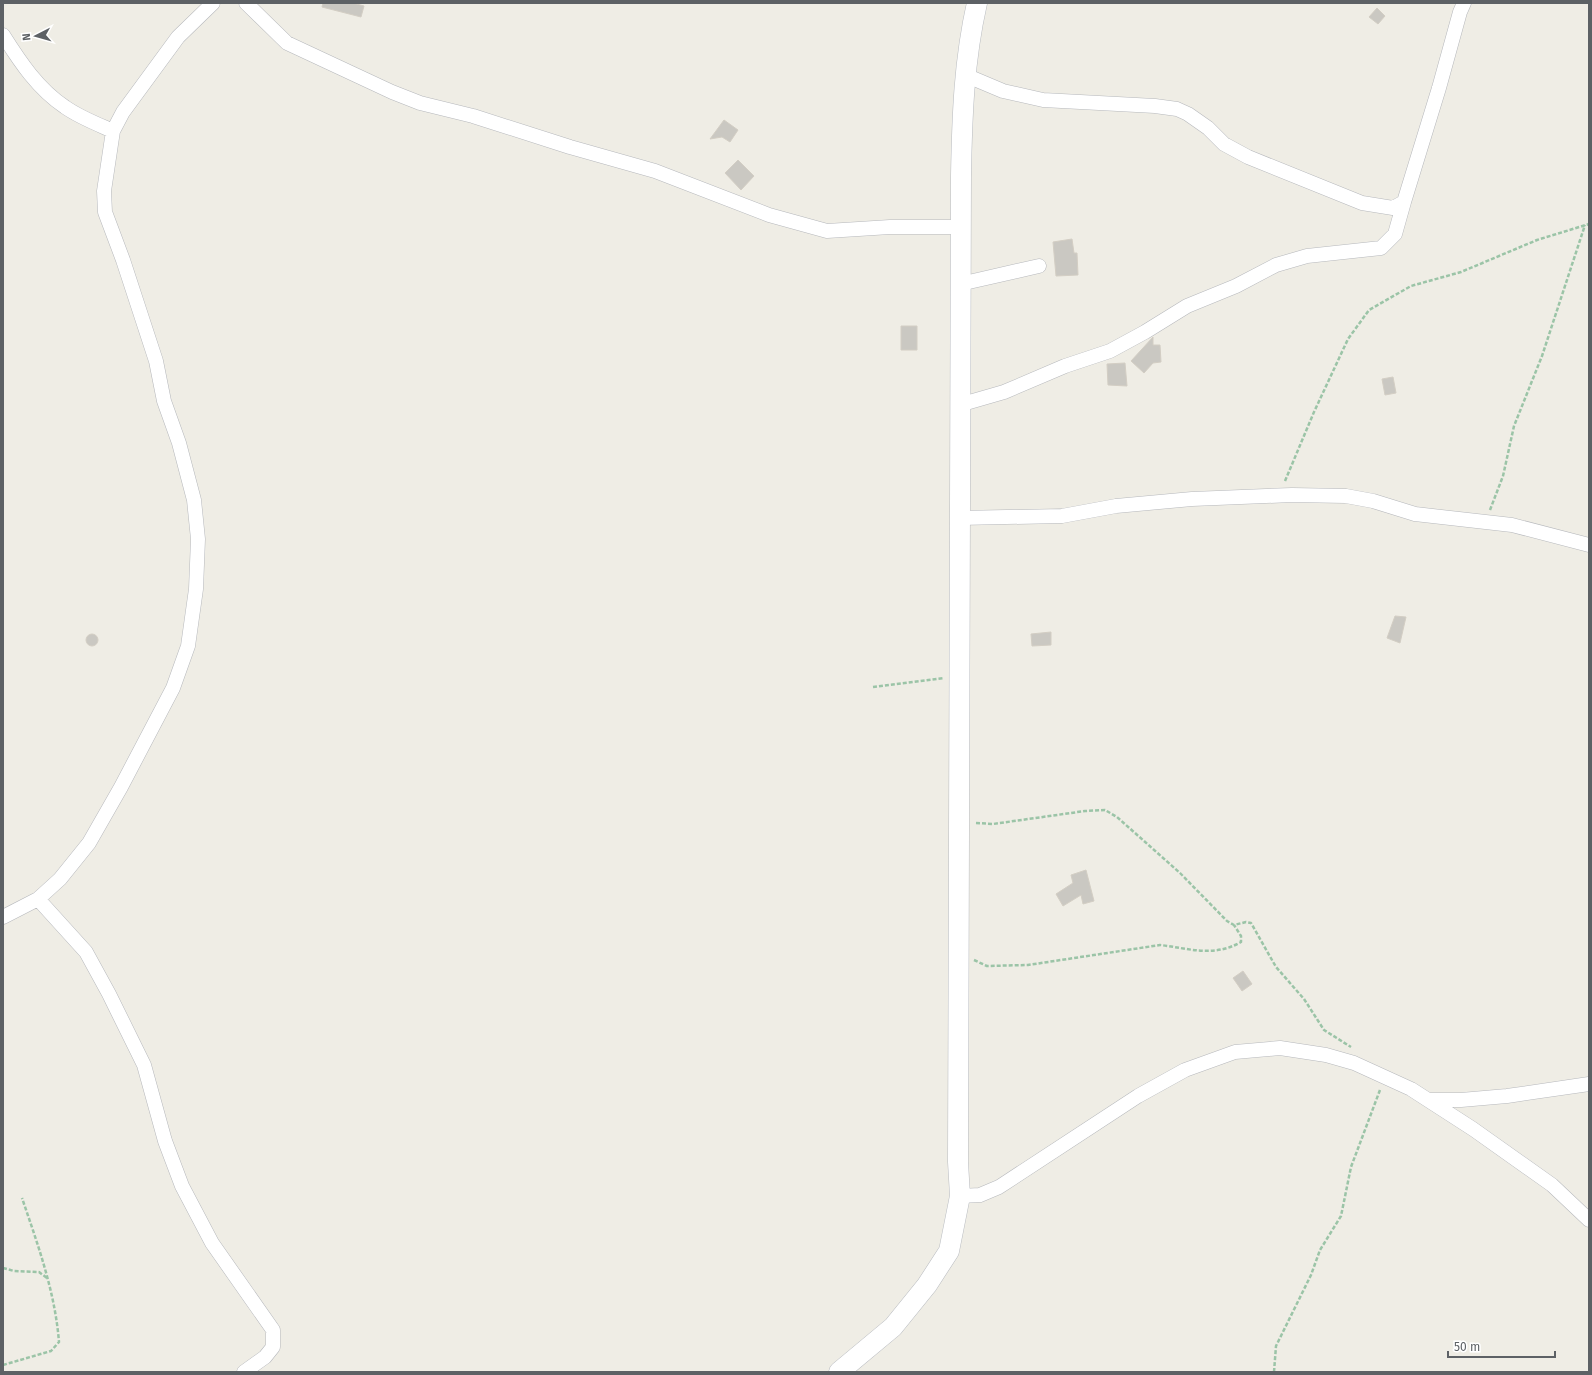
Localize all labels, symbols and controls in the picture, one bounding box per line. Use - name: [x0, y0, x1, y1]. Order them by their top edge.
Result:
- north arrow: [16, 16, 56, 56]
- text: N: [20, 33, 33, 41]
- scale bar: [1448, 1333, 1555, 1359]
- text: 50 m: [1454, 1340, 1480, 1354]

